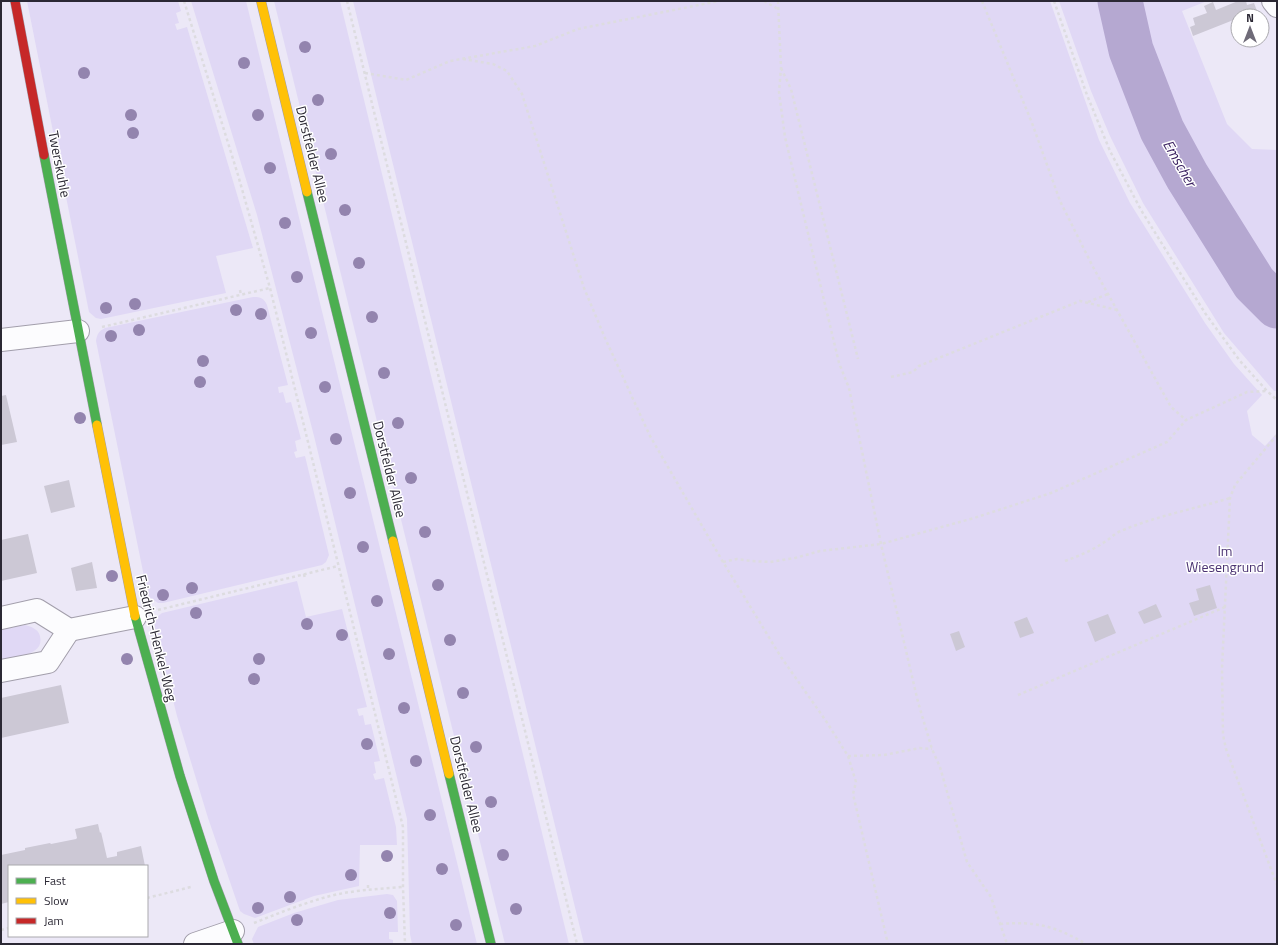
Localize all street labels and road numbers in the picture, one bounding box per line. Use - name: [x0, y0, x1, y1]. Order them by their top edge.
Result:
- street label: Dorstfelder Allee: [291, 103, 335, 205]
- street label: Twerskuhle: [43, 129, 77, 199]
- street label: Dorstfelder Allee: [368, 418, 412, 520]
- street label: Friedrich-Henkel-Weg: [131, 572, 183, 704]
- street label: Dorstfelder Allee: [445, 733, 489, 835]

